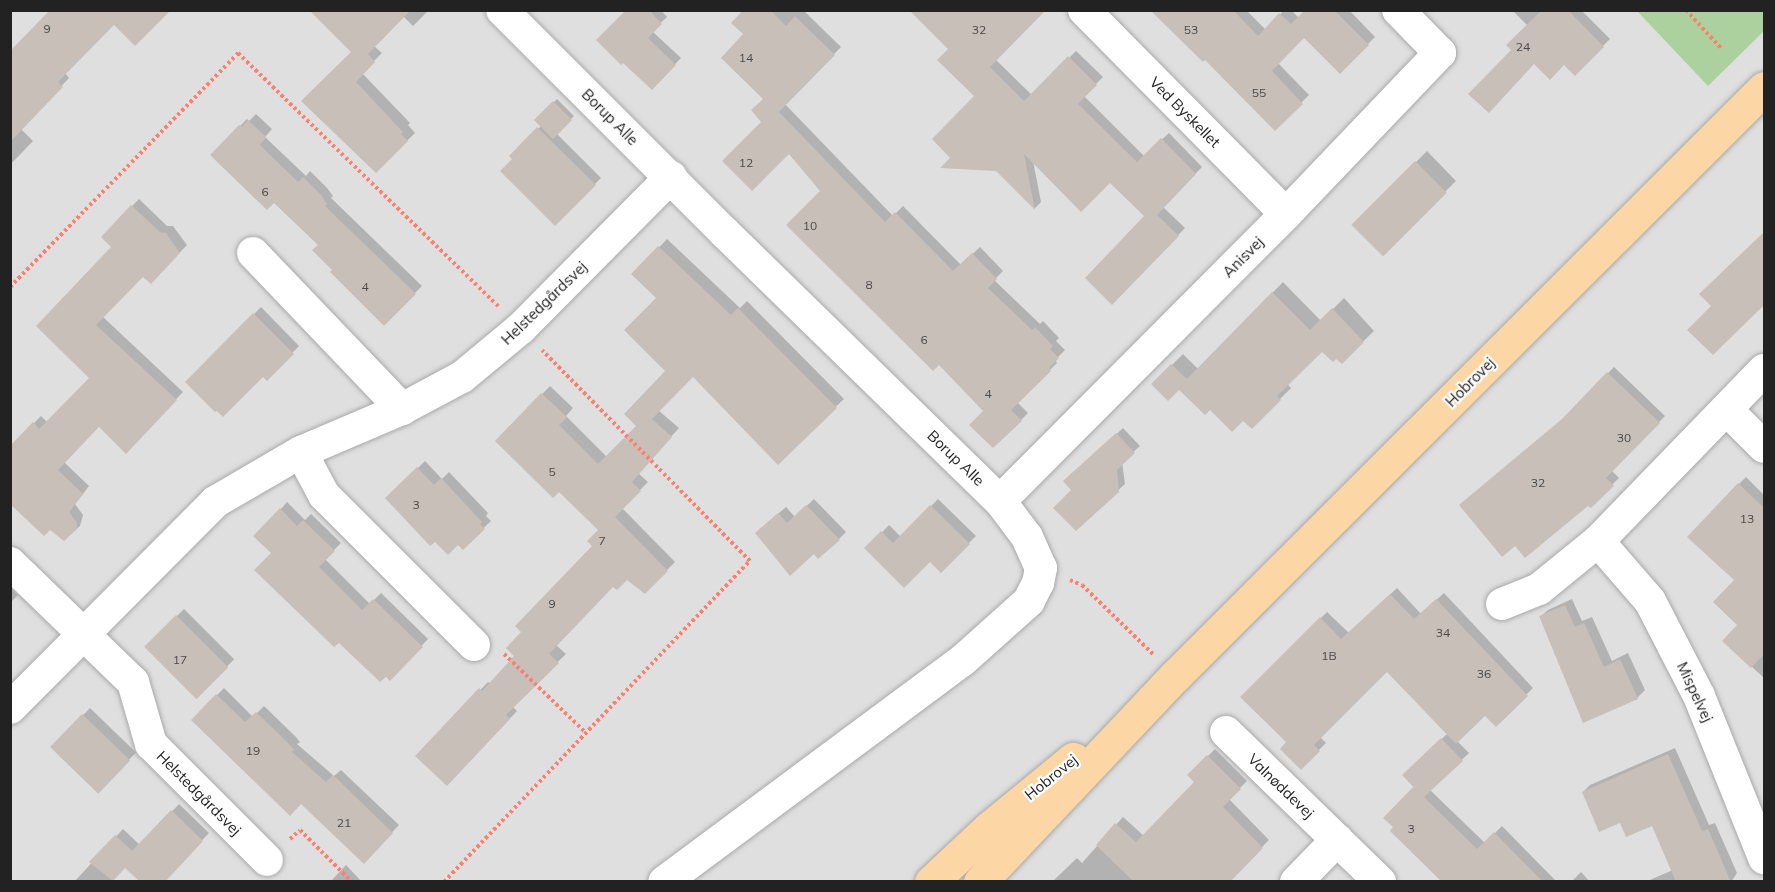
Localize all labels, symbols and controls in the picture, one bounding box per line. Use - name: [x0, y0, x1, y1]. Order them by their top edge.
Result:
- house number: 9: [43, 22, 51, 36]
- house number: 32: [972, 23, 986, 37]
- house number: 53: [1184, 23, 1198, 37]
- house number: 24: [1516, 40, 1530, 54]
- house number: 14: [739, 51, 753, 65]
- street label: Ved Byskellet: [1146, 73, 1224, 151]
- street label: Borup Alle: [578, 85, 642, 149]
- house number: 55: [1252, 86, 1266, 100]
- house number: 12: [739, 156, 753, 170]
- house number: 6: [261, 185, 269, 199]
- house number: 10: [803, 219, 817, 233]
- street label: Anisvej: [1219, 233, 1267, 281]
- street label: Helstedgårdsvej: [497, 258, 591, 348]
- house number: 8: [865, 278, 873, 292]
- house number: 4: [361, 280, 369, 294]
- house number: 6: [920, 333, 928, 347]
- street label: Hobrovej: [1442, 354, 1498, 410]
- house number: 4: [984, 387, 992, 401]
- street label: Borup Alle: [924, 426, 988, 490]
- house number: 30: [1617, 431, 1631, 445]
- house number: 5: [548, 465, 556, 479]
- house number: 32: [1531, 476, 1545, 490]
- house number: 3: [412, 498, 420, 512]
- house number: 13: [1740, 512, 1754, 526]
- house number: 7: [598, 534, 606, 548]
- house number: 9: [548, 597, 556, 611]
- house number: 34: [1436, 626, 1450, 640]
- house number: 1B: [1321, 649, 1337, 663]
- house number: 17: [173, 653, 187, 667]
- street label: Mispelvej: [1673, 659, 1717, 725]
- house number: 36: [1477, 667, 1491, 681]
- house number: 19: [246, 744, 260, 758]
- street label: Helstedgårdsvej: [153, 747, 245, 839]
- street label: Hobrovej: [1021, 750, 1081, 804]
- street label: Valnøddevej: [1244, 750, 1318, 822]
- house number: 21: [337, 816, 351, 830]
- house number: 3: [1407, 822, 1415, 836]

